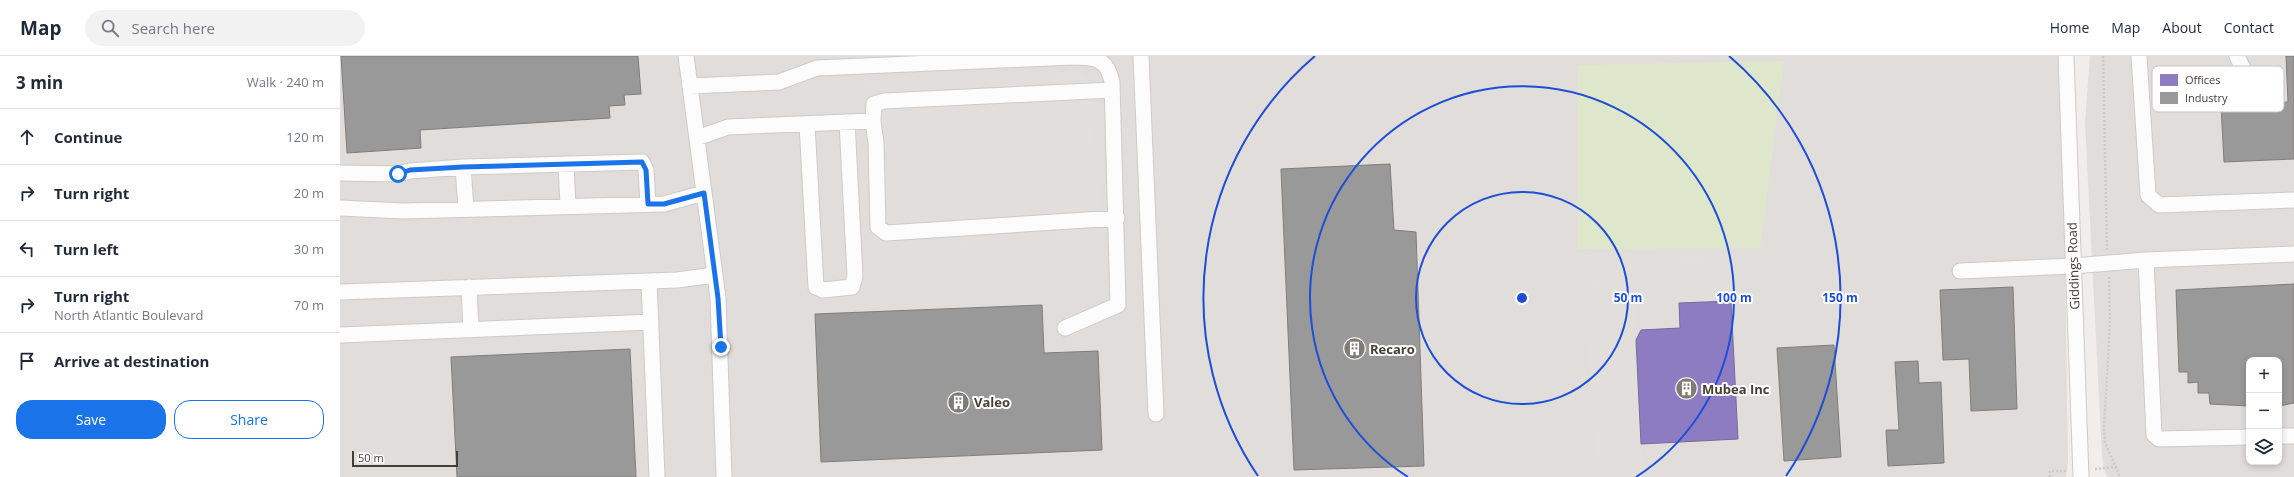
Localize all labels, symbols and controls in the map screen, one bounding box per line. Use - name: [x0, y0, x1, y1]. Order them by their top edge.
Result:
- search box: [85, 10, 365, 46]
- text: Map: [20, 15, 61, 41]
- icon: search: [99, 17, 121, 39]
- text: Search here: [131, 18, 215, 38]
- text: Home: [2050, 18, 2089, 37]
- text: Map: [2111, 18, 2140, 37]
- text: About: [2162, 18, 2202, 37]
- text: Contact: [2224, 18, 2274, 37]
- legend: [2152, 66, 2284, 112]
- text: 3 min: [16, 71, 63, 94]
- text: Offices: [2185, 72, 2220, 87]
- text: Walk · 240 m: [247, 73, 324, 91]
- text: Industry: [2185, 90, 2228, 105]
- icon: ahead: [16, 126, 38, 148]
- text: Continue: [54, 127, 122, 147]
- text: 120 m: [286, 128, 324, 146]
- route start: [389, 165, 407, 183]
- icon: right: [16, 182, 38, 204]
- text: Turn right: [54, 183, 129, 203]
- text: 20 m: [294, 184, 324, 202]
- street label: Giddings Road: [2062, 222, 2084, 310]
- icon: left: [16, 238, 38, 260]
- text: Turn left: [54, 239, 119, 259]
- text: 30 m: [294, 240, 324, 258]
- text: Turn right: [54, 286, 129, 306]
- text: 50 m: [1614, 289, 1642, 306]
- text: 100 m: [1716, 289, 1752, 306]
- text: 150 m: [1822, 289, 1858, 306]
- centre of rings: [1515, 291, 1529, 305]
- icon: right: [16, 294, 38, 316]
- text: 70 m: [294, 296, 324, 314]
- text: North Atlantic Boulevard: [54, 306, 204, 324]
- building icon: Recaro: [1341, 336, 1367, 362]
- route end: [712, 338, 730, 356]
- place label: Recaro: [1370, 340, 1415, 358]
- icon: arrive: [16, 350, 38, 372]
- text: Arrive at destination: [54, 351, 209, 371]
- map controls: [2246, 357, 2282, 465]
- button: +: [2246, 357, 2282, 393]
- building icon: Mubea Inc: [1674, 376, 1700, 402]
- place label: Mubea Inc: [1702, 380, 1770, 398]
- building icon: Valeo: [946, 389, 972, 415]
- place label: Valeo: [974, 393, 1010, 411]
- button: −: [2246, 393, 2282, 429]
- button: Save: [16, 400, 166, 439]
- button: Share: [174, 400, 324, 439]
- button: layers: [2246, 429, 2282, 465]
- scale bar: [352, 449, 458, 468]
- text: 50 m: [358, 450, 384, 465]

